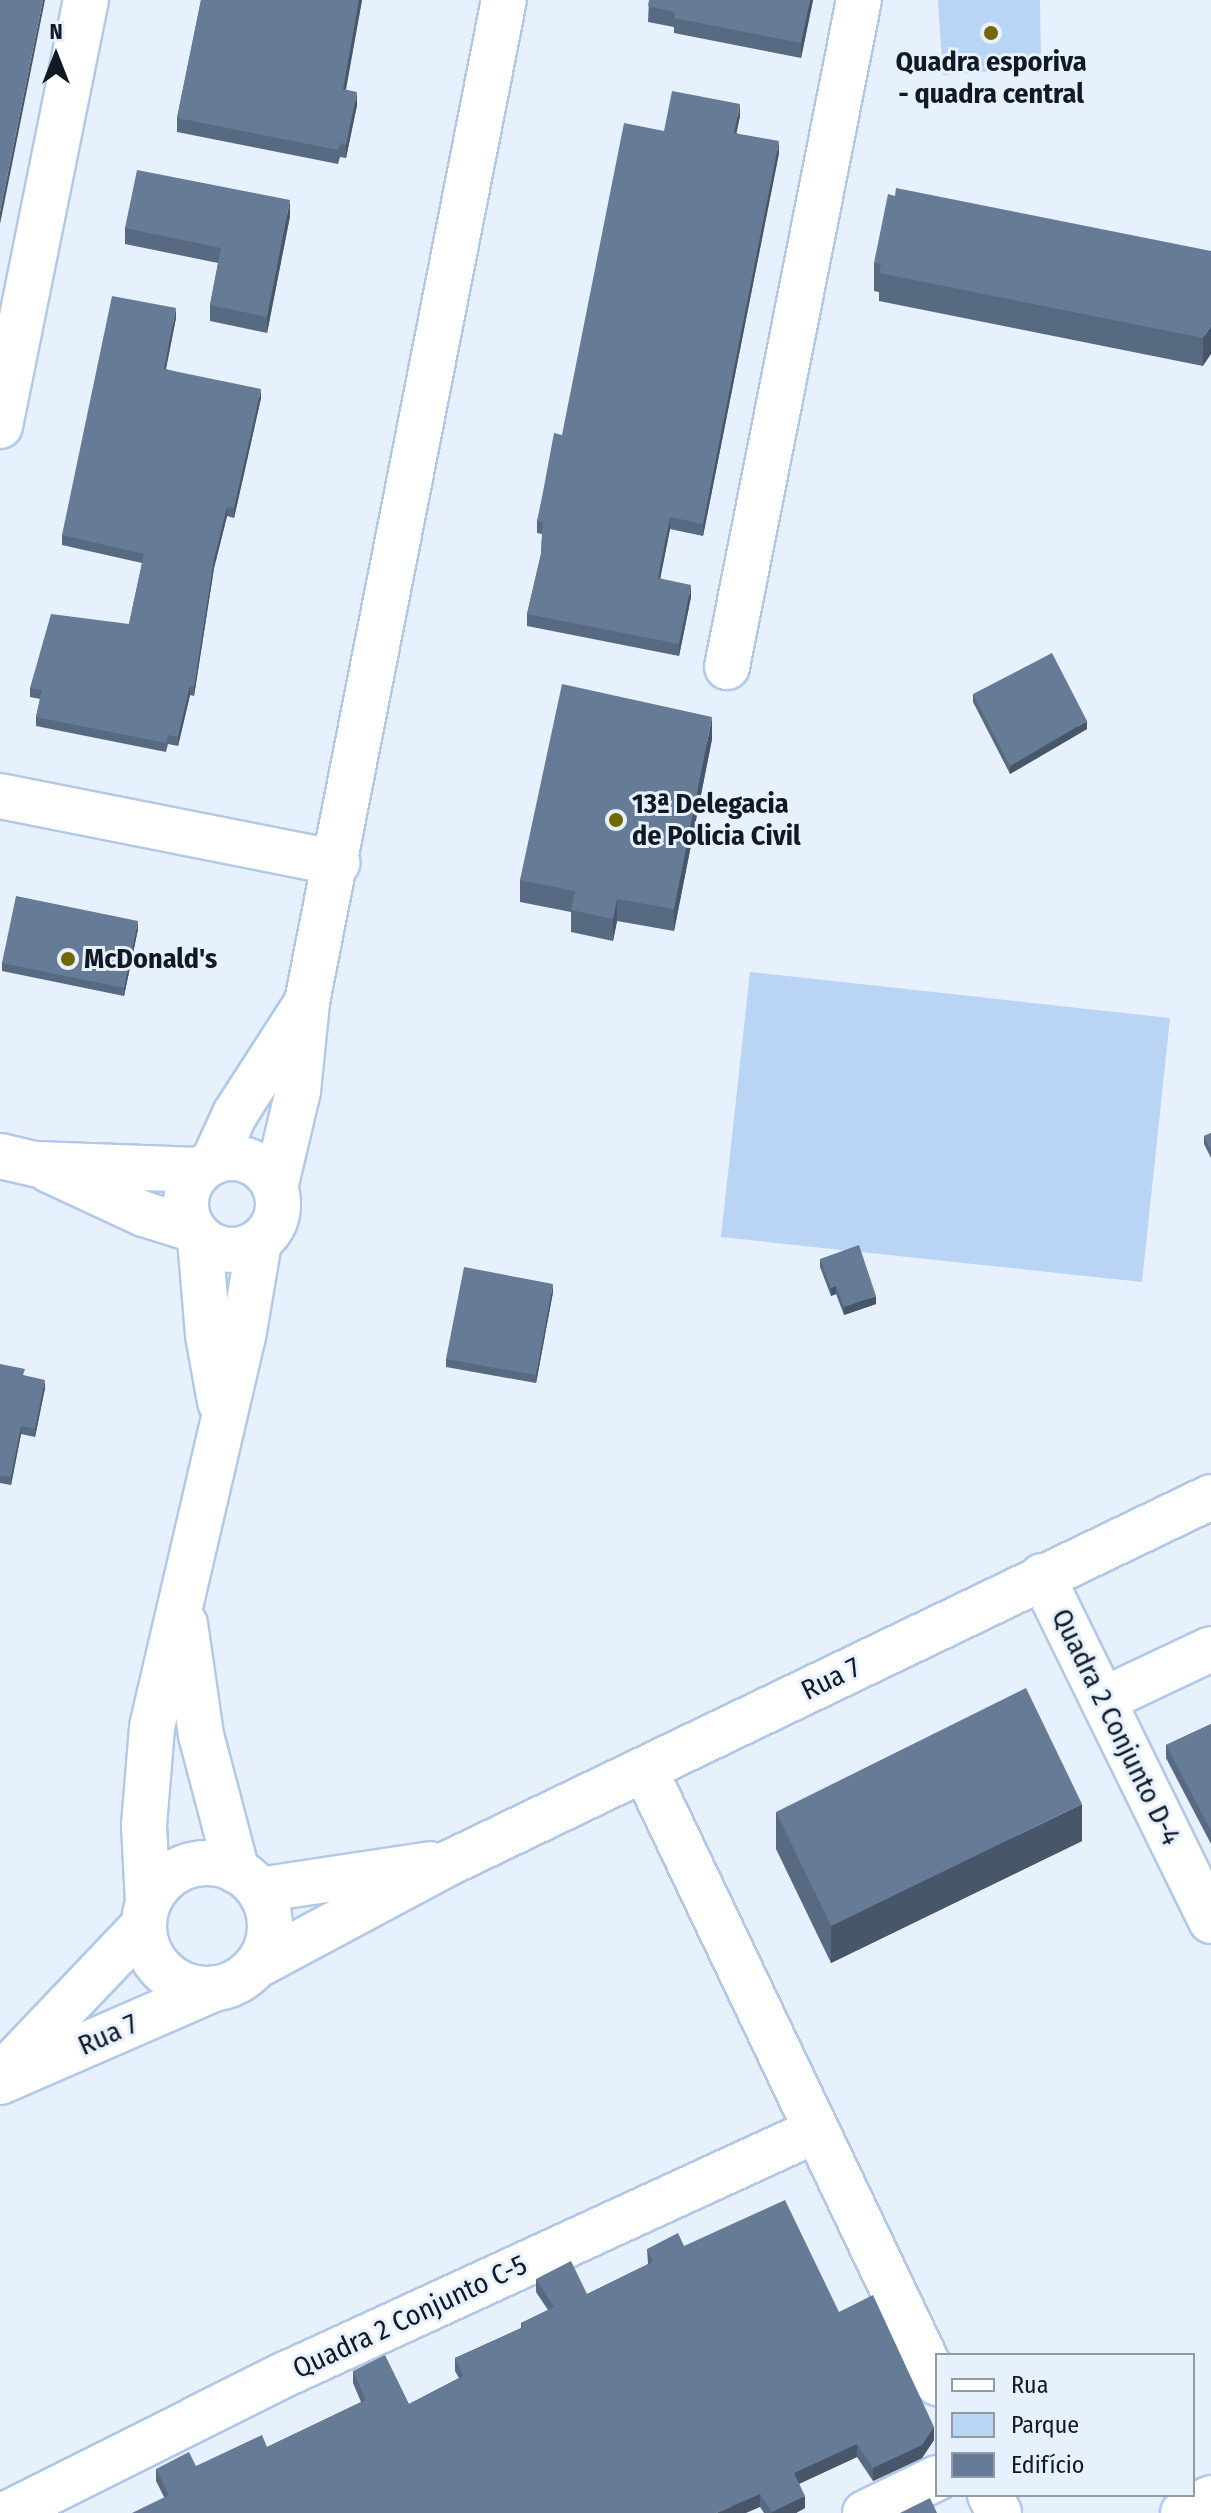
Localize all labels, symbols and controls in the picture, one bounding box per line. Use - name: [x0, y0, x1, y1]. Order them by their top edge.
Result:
- north arrow: [16, 16, 96, 96]
- text: N: [49, 18, 63, 45]
- marker: Quadra esporiva - quadra central: [982, 24, 1000, 42]
- place label: Quadra esporiva - quadra central: [895, 45, 1087, 111]
- place label: 13ª Delegacia de Policia Civil: [632, 787, 801, 853]
- marker: 13ª Delegacia de Policia Civil: [607, 811, 625, 829]
- place label: McDonald's: [84, 942, 217, 976]
- marker: McDonald's: [59, 950, 77, 968]
- street label: Quadra 2 Conjunto D-4: [1044, 1603, 1188, 1851]
- street label: Rua 7: [796, 1650, 866, 1708]
- street label: Rua 7: [73, 2007, 143, 2063]
- street label: Quadra 2 Conjunto C-5: [288, 2248, 532, 2386]
- legend: [935, 2353, 1195, 2497]
- text: Rua: [1011, 2371, 1048, 2399]
- text: Parque: [1011, 2411, 1079, 2439]
- text: Edifício: [1011, 2451, 1084, 2479]

